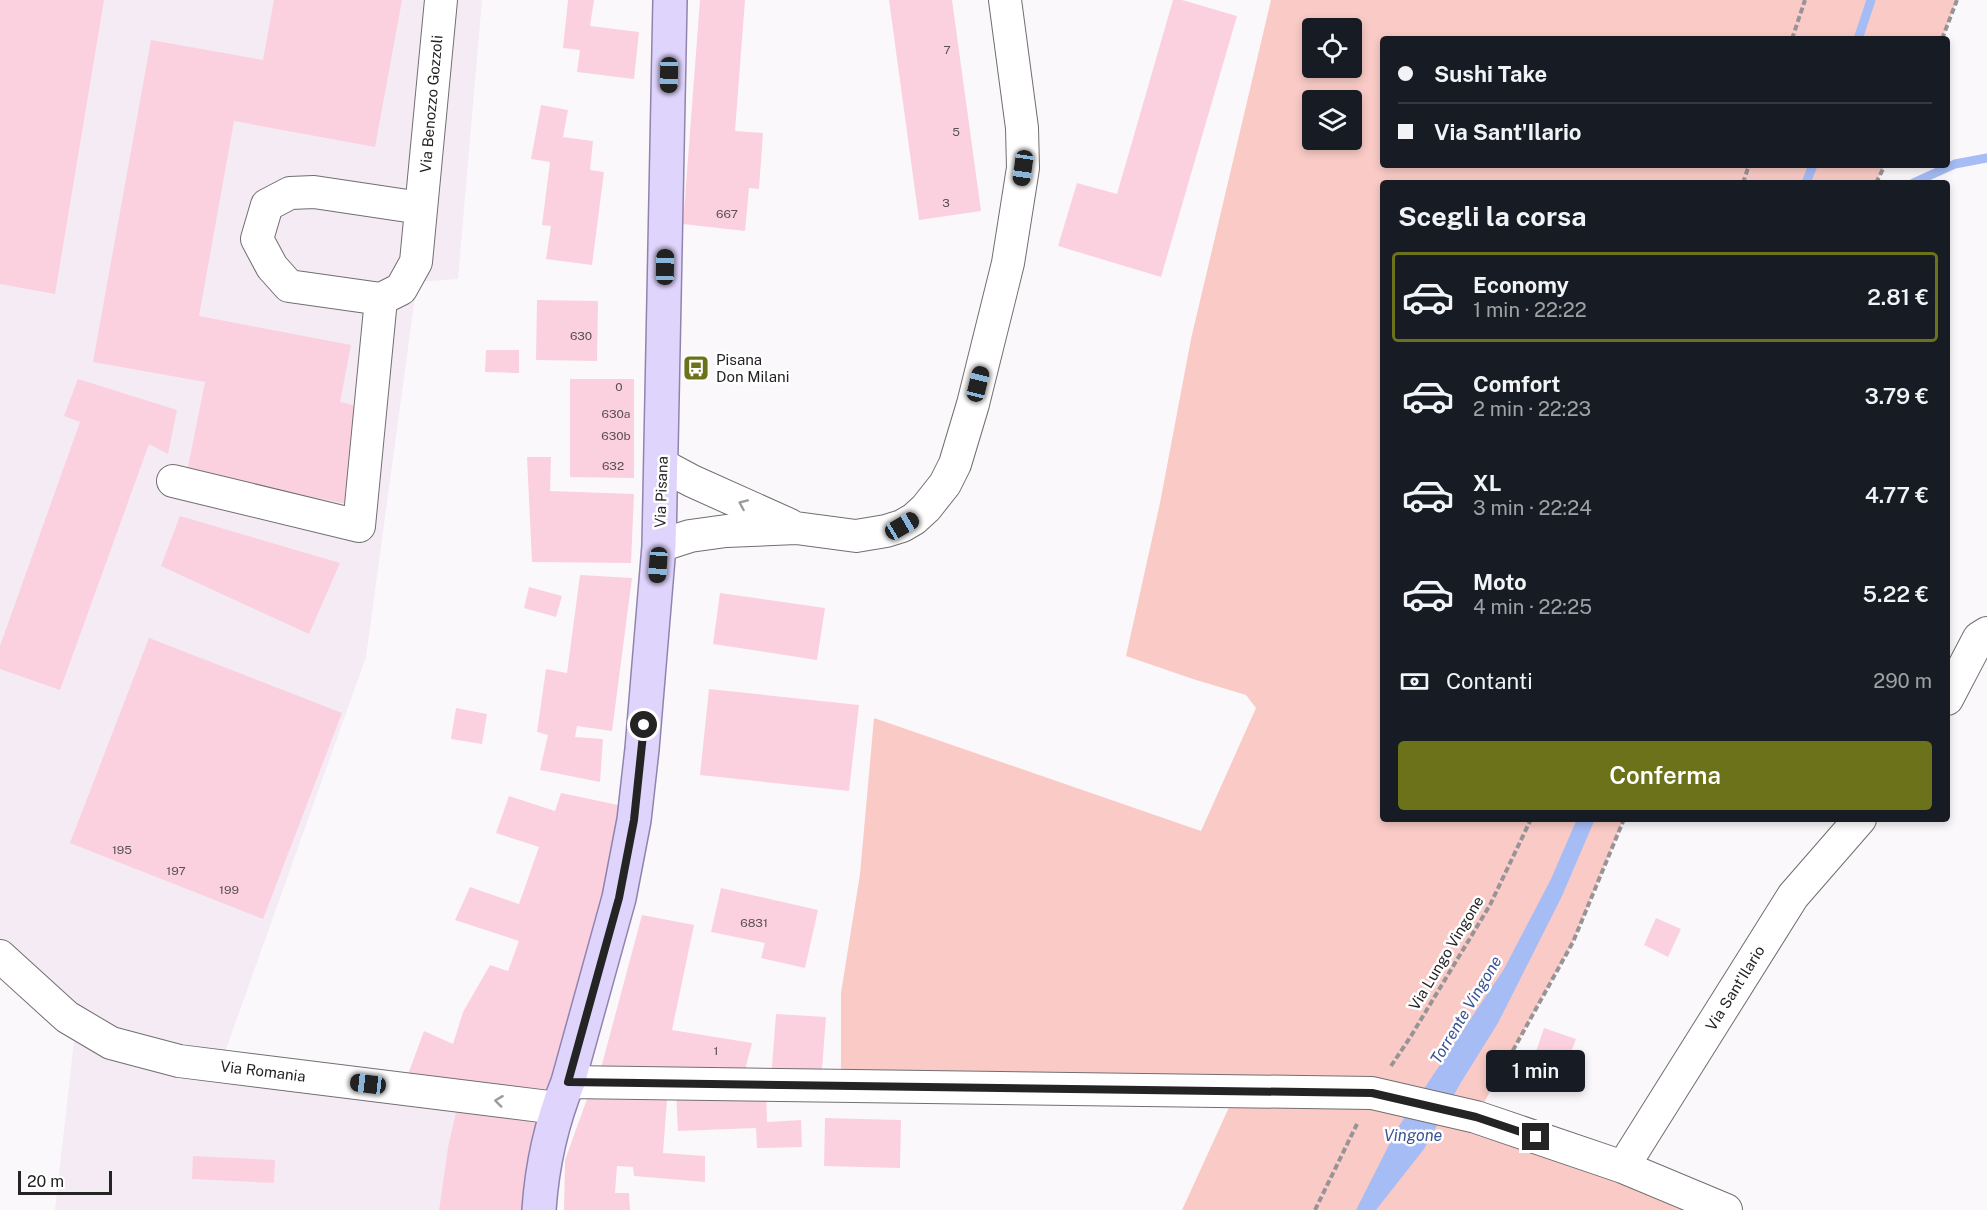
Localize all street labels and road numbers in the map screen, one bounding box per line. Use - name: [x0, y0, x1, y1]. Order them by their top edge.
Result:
- street label: Via Benozzo Gozzoli: [417, 34, 445, 174]
- street label: Via Pisana: [651, 456, 671, 528]
- street label: Via Lungo Vingone: [1405, 893, 1487, 1013]
- street label: Via Sant'Ilario: [1702, 943, 1768, 1033]
- street label: Via Romania: [219, 1057, 307, 1085]

